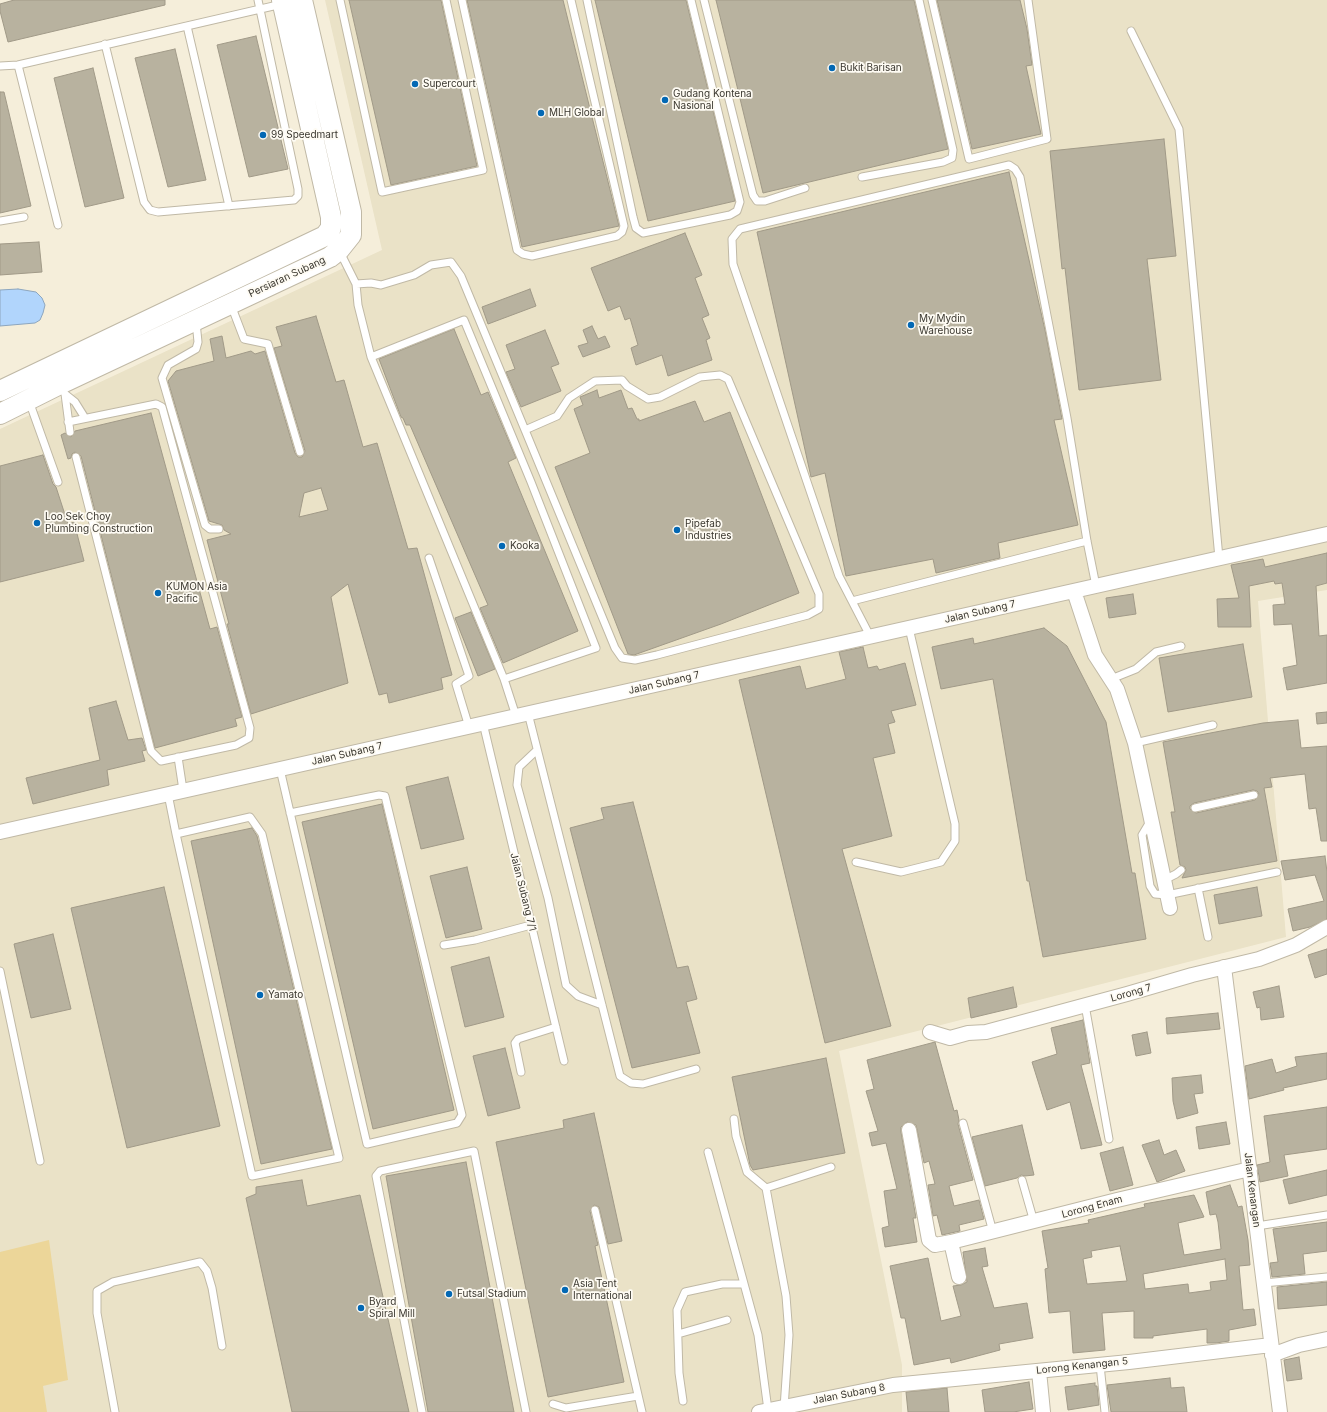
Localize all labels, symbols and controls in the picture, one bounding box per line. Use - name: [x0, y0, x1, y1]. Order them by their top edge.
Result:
- place label: Bukit Barisan: [840, 62, 902, 74]
- marker: Bukit Barisan: [827, 63, 837, 73]
- place label: Supercourt: [423, 78, 476, 90]
- marker: Supercourt: [410, 79, 420, 89]
- place label: Gudang Kontena Nasional: [673, 88, 752, 112]
- marker: Gudang Kontena Nasional: [660, 95, 670, 105]
- place label: MLH Global: [549, 107, 604, 119]
- marker: MLH Global: [536, 108, 546, 118]
- place label: 99 Speedmart: [271, 129, 338, 141]
- marker: 99 Speedmart: [258, 130, 268, 140]
- street label: Persiaran Subang: [247, 254, 327, 300]
- place label: My Mydin Warehouse: [919, 313, 972, 336]
- marker: My Mydin Warehouse: [906, 320, 916, 330]
- place label: Loo Sek Choy Plumbing Construction: [45, 511, 153, 534]
- marker: Loo Sek Choy Plumbing Construction: [32, 518, 42, 528]
- place label: Pipefab Industries: [685, 518, 732, 542]
- marker: Pipefab Industries: [672, 525, 682, 535]
- place label: Kooka: [510, 540, 539, 552]
- marker: Kooka: [497, 541, 507, 551]
- place label: KUMON Asia Pacific: [166, 581, 227, 604]
- marker: KUMON Asia Pacific: [153, 588, 163, 598]
- street label: Jalan Subang 7: [943, 598, 1017, 626]
- street label: Jalan Subang 7: [627, 669, 701, 697]
- street label: Jalan Subang 7: [310, 740, 384, 768]
- street label: Jalan Subang 7/1: [507, 852, 539, 932]
- street label: Lorong 7: [1109, 981, 1153, 1005]
- place label: Yamato: [268, 989, 303, 1001]
- marker: Yamato: [255, 990, 265, 1000]
- street label: Jalan Kenangan: [1241, 1152, 1263, 1228]
- street label: Lorong Enam: [1060, 1193, 1124, 1221]
- place label: Asia Tent International: [573, 1278, 632, 1302]
- marker: Asia Tent International: [560, 1285, 570, 1295]
- place label: Futsal Stadium: [457, 1288, 526, 1300]
- marker: Futsal Stadium: [444, 1289, 454, 1299]
- place label: Byard Spiral Mill: [369, 1296, 415, 1320]
- marker: Byard Spiral Mill: [356, 1303, 366, 1313]
- street label: Lorong Kenangan 5: [1036, 1355, 1128, 1377]
- street label: Jalan Subang 8: [812, 1381, 886, 1407]

